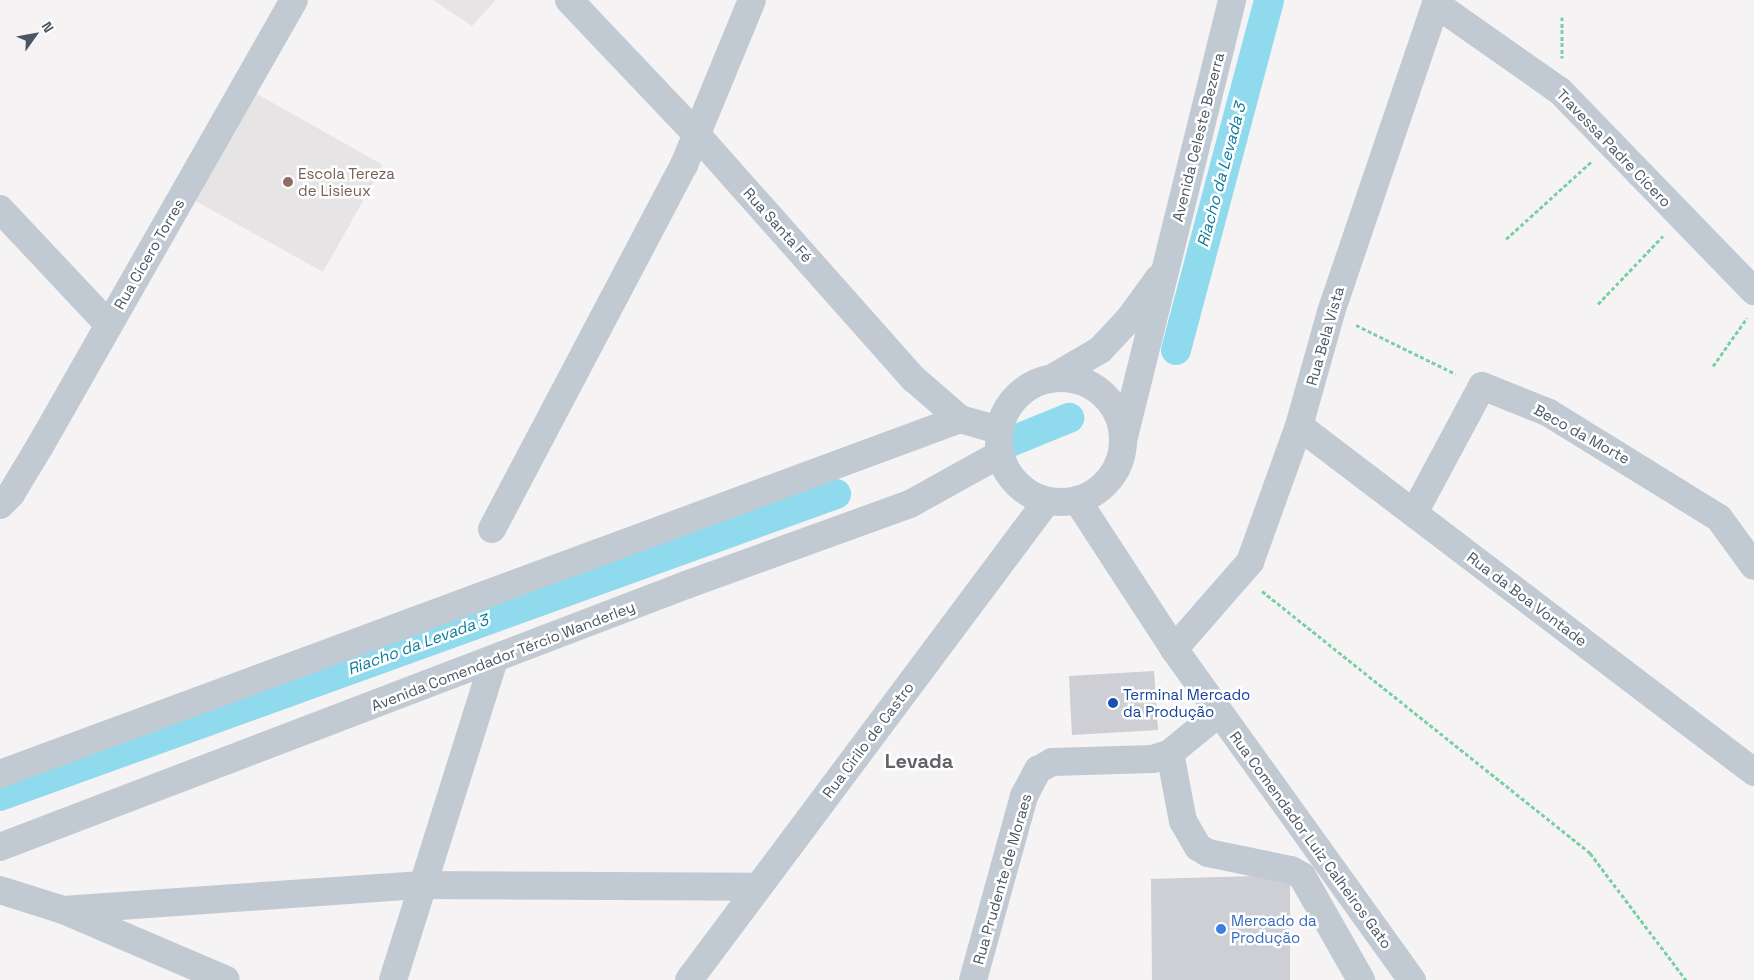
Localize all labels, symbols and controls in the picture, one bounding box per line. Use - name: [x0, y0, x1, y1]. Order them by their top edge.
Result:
- north arrow: [10, 10, 60, 60]
- text: N: [38, 18, 58, 36]
- street label: Avenida Celeste Bezerra: [1168, 51, 1228, 223]
- street label: Travessa Padre Cícero: [1553, 85, 1675, 211]
- water label: Riacho da Levada 3: [1194, 101, 1250, 249]
- place label: Escola Tereza de Lisieux: [298, 164, 395, 199]
- marker: Escola Tereza de Lisieux: [282, 176, 294, 188]
- street label: Rua Santa Fé: [740, 184, 816, 266]
- street label: Rua Cícero Torres: [110, 195, 188, 313]
- street label: Rua Bela Vista: [1302, 284, 1348, 388]
- street label: Beco da Morte: [1531, 400, 1633, 468]
- street label: Rua da Boa Vontade: [1463, 548, 1591, 650]
- street label: Avenida Comendador Tércio Wanderley: [368, 597, 638, 715]
- water label: Riacho da Levada 3: [345, 611, 491, 679]
- street label: Rua Cirilo de Castro: [819, 679, 917, 801]
- place label: Terminal Mercado da Produção: [1123, 685, 1250, 720]
- marker: Terminal Mercado da Produção: [1107, 697, 1119, 709]
- street label: Rua Comendador Luiz Calheiros Gato: [1226, 728, 1396, 952]
- district label: Levada: [885, 749, 953, 773]
- street label: Rua Prudente de Moraes: [969, 791, 1035, 967]
- place label: Mercado da Produção: [1231, 911, 1317, 946]
- marker: Mercado da Produção: [1215, 923, 1227, 935]

